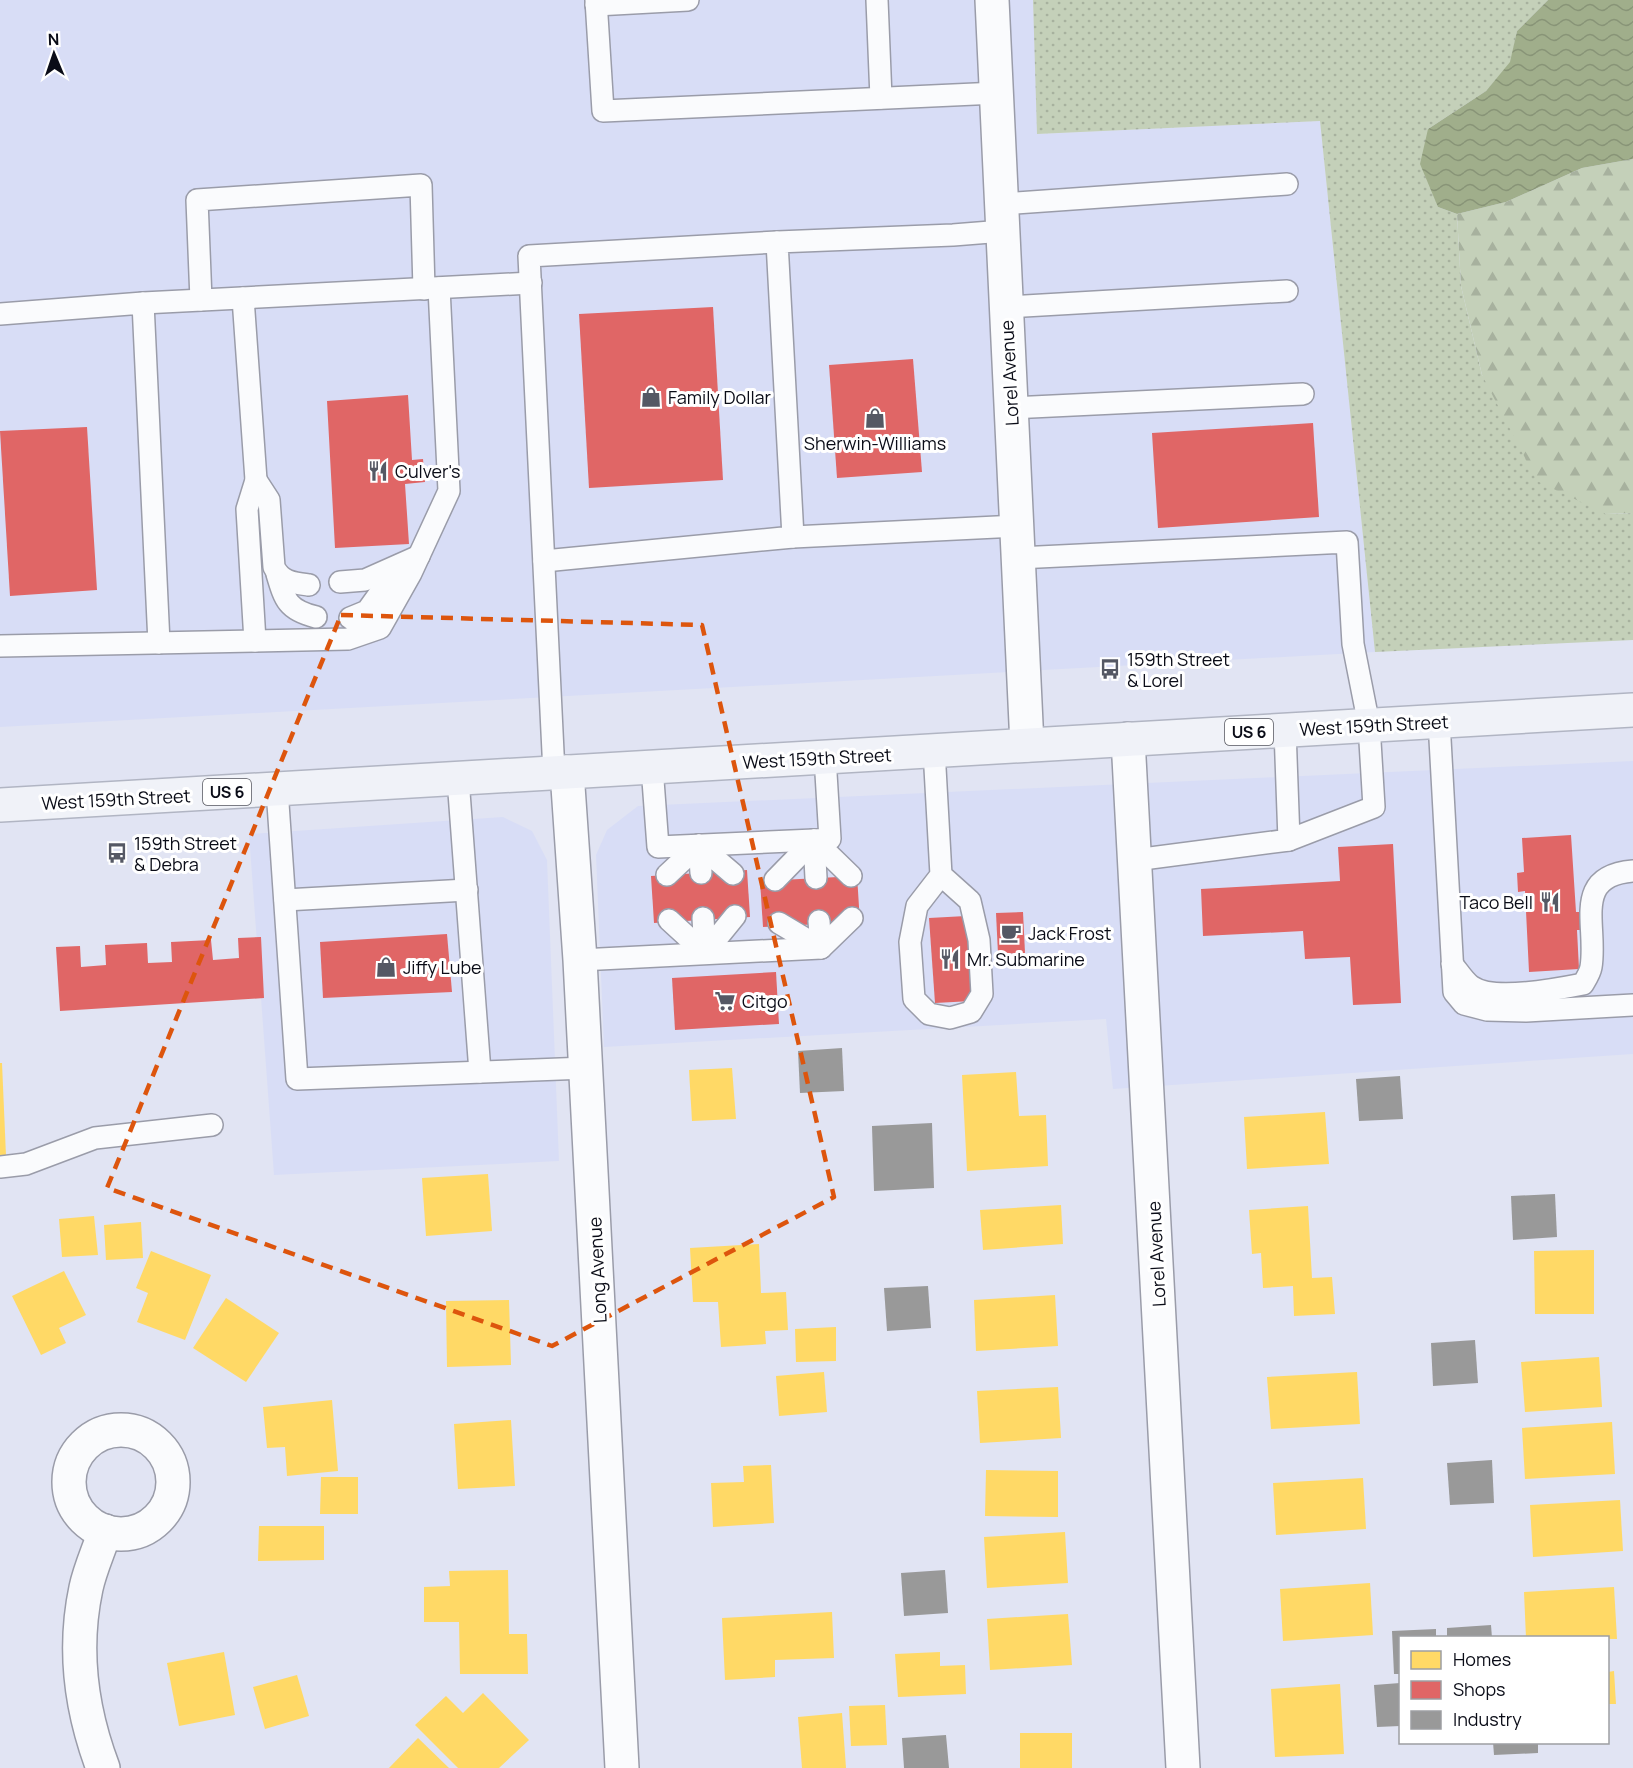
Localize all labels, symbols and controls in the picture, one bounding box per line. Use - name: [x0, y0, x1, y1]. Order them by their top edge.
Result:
- north arrow: [24, 24, 84, 84]
- text: N: [47, 28, 60, 50]
- street label: Lorel Avenue: [994, 319, 1024, 427]
- shop icon: Family Dollar: [639, 385, 663, 409]
- place label: Family Dollar: [668, 385, 772, 409]
- shop icon: Sherwin-Williams: [863, 406, 887, 430]
- place label: Sherwin-Williams: [804, 431, 946, 455]
- restaurant icon: Culver's: [366, 459, 390, 483]
- place label: Culver's: [395, 459, 460, 483]
- place label: 159th Street & Lorel: [1127, 647, 1230, 692]
- bus stop icon: 159th Street & Lorel: [1098, 657, 1122, 681]
- street label: West 159th Street: [1299, 709, 1449, 741]
- road number: US 6: [1225, 719, 1273, 745]
- street label: West 159th Street: [742, 742, 892, 774]
- road number: US 6: [203, 779, 251, 805]
- street label: West 159th Street: [41, 783, 191, 815]
- place label: 159th Street & Debra: [134, 831, 237, 876]
- bus stop icon: 159th Street & Debra: [105, 841, 129, 865]
- place label: Taco Bell: [1460, 890, 1533, 914]
- restaurant icon: Taco Bell: [1538, 890, 1562, 914]
- cafe icon: Jack Frost: [999, 921, 1023, 945]
- place label: Jack Frost: [1028, 921, 1111, 945]
- restaurant icon: Mr. Submarine: [938, 947, 962, 971]
- place label: Mr. Submarine: [967, 947, 1085, 971]
- shop icon: Jiffy Lube: [374, 955, 398, 979]
- place label: Jiffy Lube: [403, 955, 482, 979]
- supermarket icon: Citgo: [713, 989, 737, 1013]
- place label: Citgo: [742, 989, 788, 1013]
- street label: Lorel Avenue: [1141, 1200, 1171, 1308]
- street label: Long Avenue: [582, 1216, 612, 1324]
- legend: [1399, 1636, 1609, 1744]
- text: Homes: [1453, 1647, 1511, 1671]
- text: Shops: [1453, 1677, 1505, 1701]
- text: Industry: [1453, 1707, 1522, 1731]

